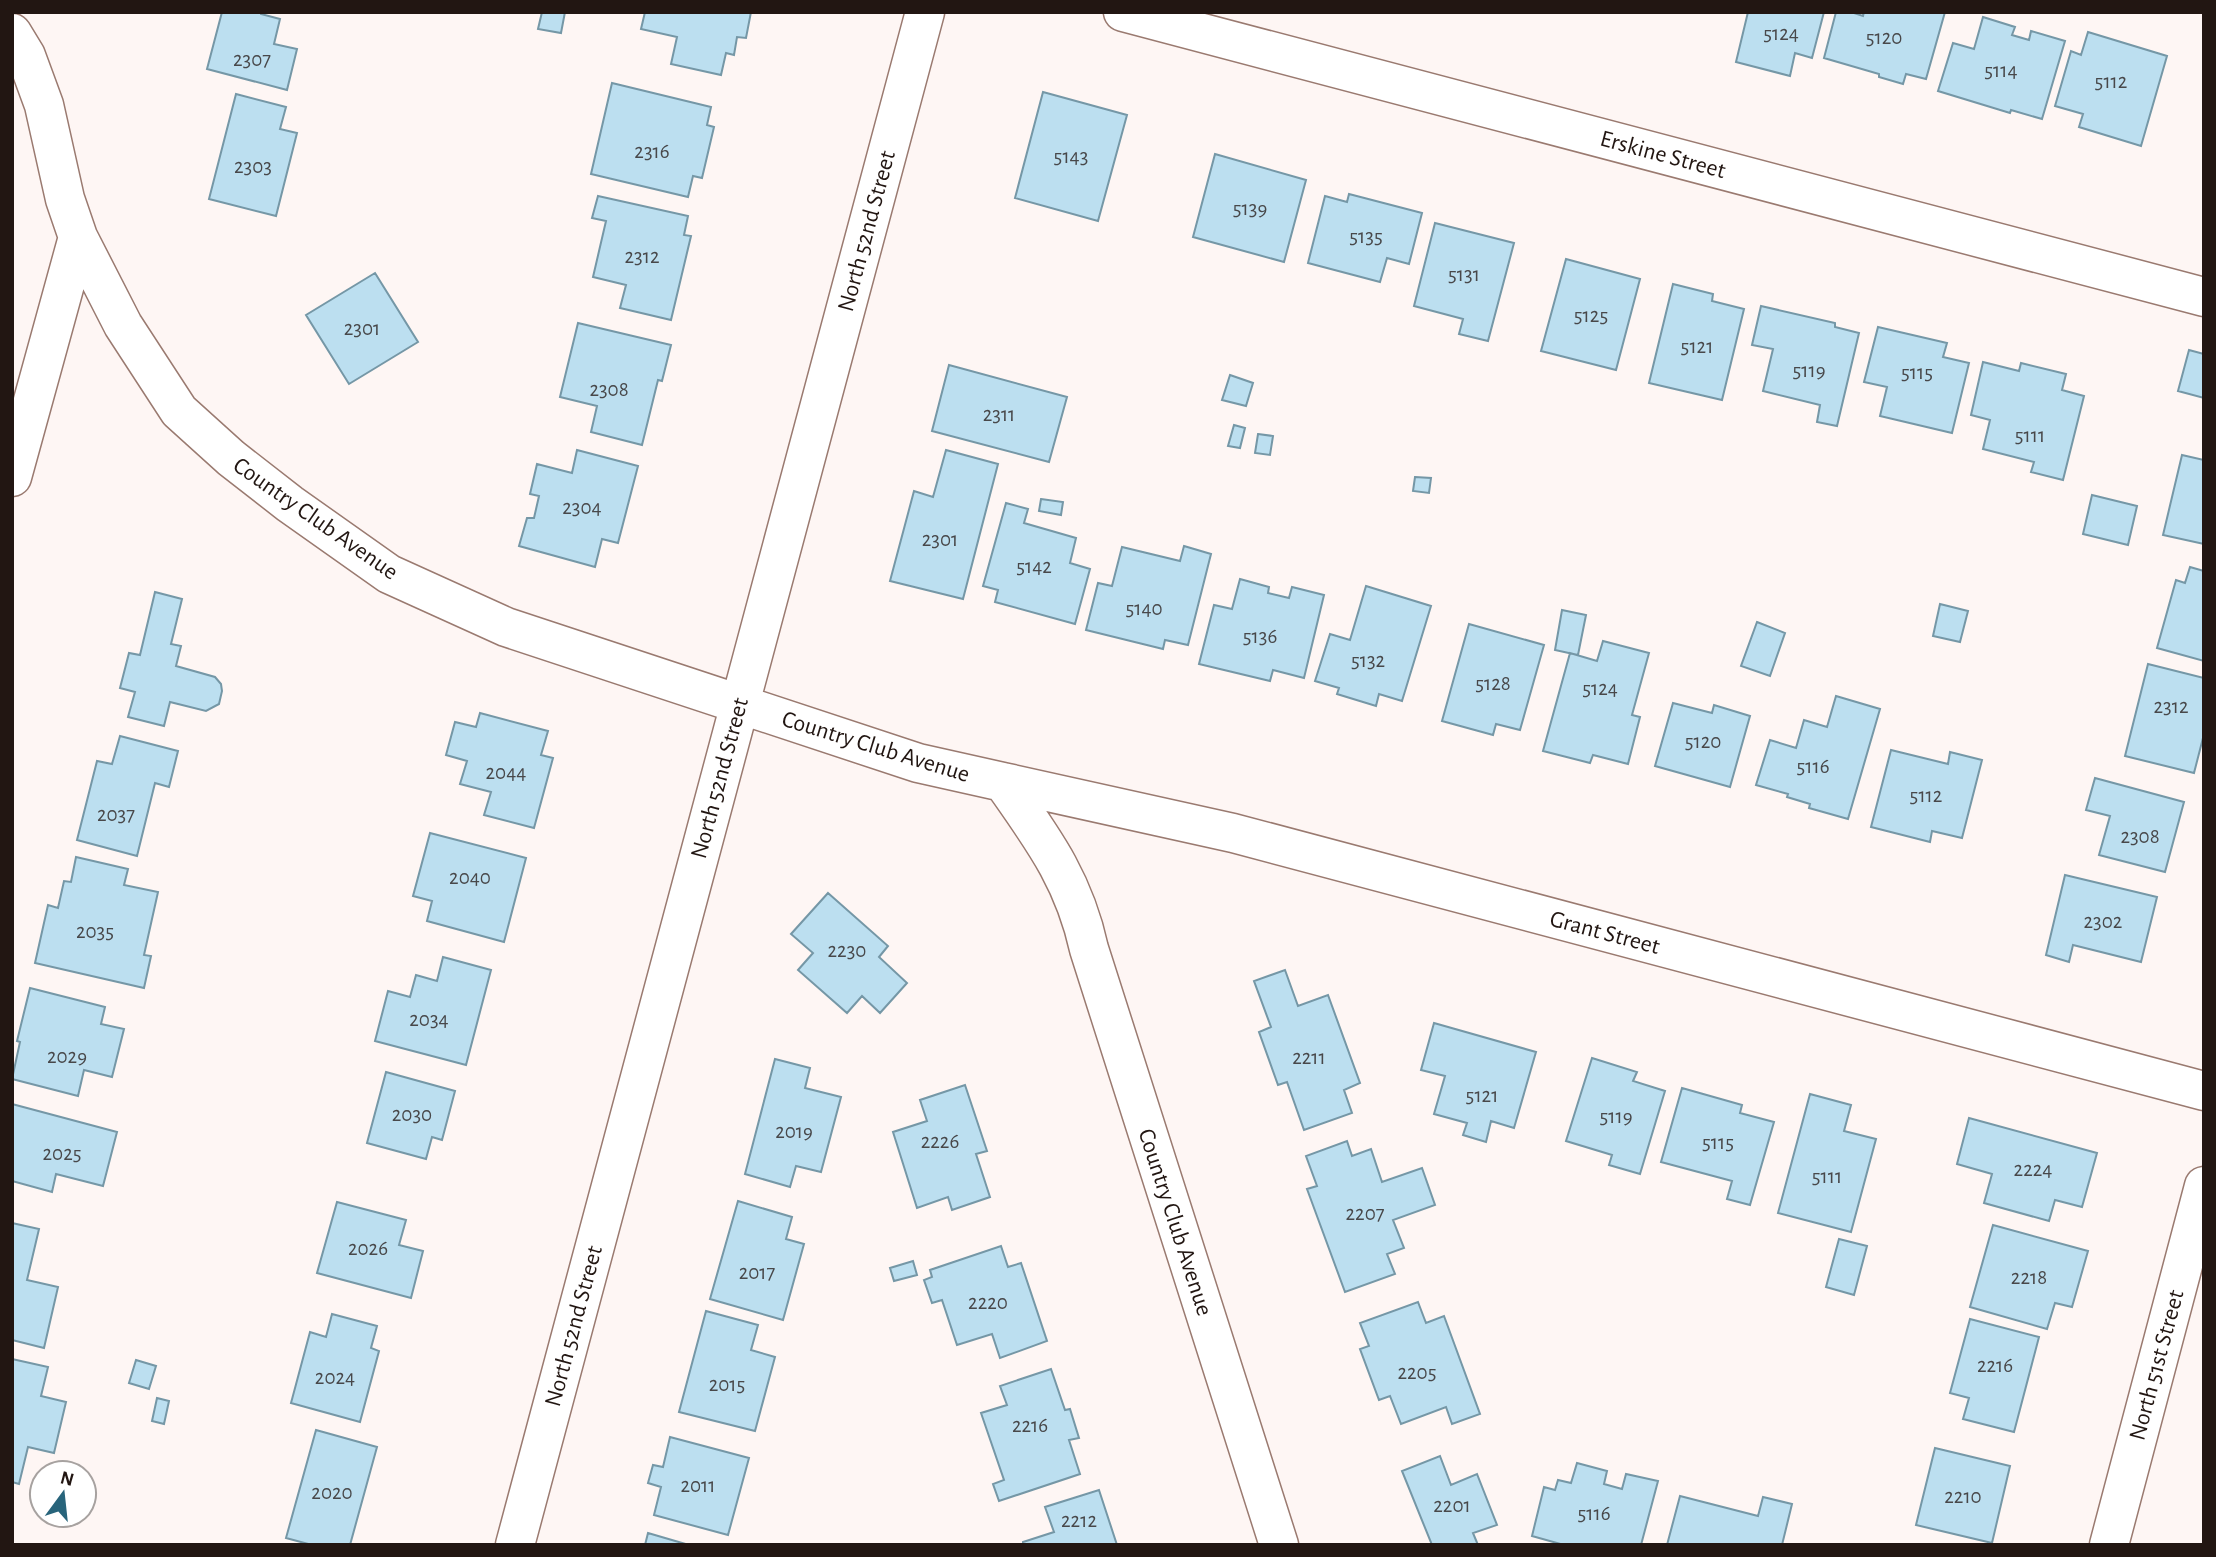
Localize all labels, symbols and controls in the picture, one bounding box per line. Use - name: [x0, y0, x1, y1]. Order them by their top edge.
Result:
- house number: 5124: [1763, 23, 1799, 44]
- house number: 5120: [1866, 27, 1902, 48]
- house number: 2307: [233, 49, 271, 70]
- house number: 5114: [1984, 60, 2018, 81]
- house number: 5112: [2095, 71, 2127, 92]
- street label: Erskine Street: [1598, 127, 1728, 183]
- house number: 2316: [634, 141, 670, 162]
- house number: 5143: [1054, 146, 1088, 167]
- street label: North 52nd Street: [834, 148, 900, 314]
- house number: 2303: [234, 156, 272, 177]
- house number: 5139: [1233, 198, 1267, 219]
- house number: 5135: [1349, 226, 1383, 247]
- house number: 2312: [625, 246, 660, 267]
- house number: 5131: [1448, 264, 1480, 285]
- house number: 5125: [1574, 305, 1608, 326]
- house number: 2301: [344, 318, 380, 339]
- house number: 5121: [1681, 336, 1713, 357]
- house number: 5119: [1792, 360, 1826, 381]
- house number: 5115: [1901, 362, 1933, 383]
- house number: 2308: [589, 379, 629, 400]
- house number: 2311: [983, 404, 1015, 425]
- house number: 5111: [2015, 425, 2045, 446]
- street label: Country Club Avenue: [229, 453, 402, 585]
- house number: 2304: [562, 497, 602, 518]
- house number: 2301: [922, 529, 958, 550]
- house number: 5142: [1016, 556, 1052, 577]
- house number: 5140: [1125, 598, 1163, 619]
- house number: 5136: [1243, 626, 1277, 647]
- house number: 5132: [1351, 650, 1385, 671]
- house number: 5128: [1475, 673, 1511, 694]
- house number: 5124: [1582, 678, 1618, 699]
- street label: North 52nd Street: [687, 695, 753, 861]
- house number: 2312: [2154, 696, 2189, 717]
- street label: Country Club Avenue: [779, 707, 972, 787]
- house number: 5120: [1685, 731, 1721, 752]
- house number: 5116: [1796, 756, 1830, 777]
- house number: 2044: [486, 762, 526, 783]
- house number: 5112: [1910, 785, 1942, 806]
- house number: 2037: [97, 804, 135, 825]
- house number: 2308: [2120, 826, 2160, 847]
- house number: 2040: [449, 867, 491, 888]
- street label: Grant Street: [1547, 907, 1663, 959]
- house number: 2302: [2084, 911, 2122, 932]
- house number: 2035: [76, 921, 114, 942]
- house number: 2230: [828, 940, 866, 961]
- house number: 2034: [409, 1009, 449, 1030]
- house number: 2029: [47, 1046, 87, 1067]
- house number: 2211: [1292, 1047, 1326, 1068]
- house number: 5121: [1466, 1085, 1498, 1106]
- house number: 2030: [392, 1104, 432, 1125]
- house number: 5119: [1599, 1106, 1633, 1127]
- house number: 2019: [775, 1121, 813, 1142]
- street label: Country Club Avenue: [1134, 1126, 1217, 1319]
- house number: 2226: [921, 1131, 959, 1152]
- house number: 5115: [1702, 1132, 1734, 1153]
- house number: 2025: [43, 1143, 81, 1164]
- house number: 2224: [2014, 1159, 2052, 1180]
- house number: 5111: [1812, 1166, 1842, 1187]
- house number: 2207: [1346, 1203, 1385, 1224]
- house number: 2026: [348, 1238, 388, 1259]
- street label: North 52nd Street: [541, 1243, 607, 1409]
- house number: 2017: [739, 1262, 776, 1283]
- house number: 2218: [2011, 1267, 2047, 1288]
- street label: North 51st Street: [2125, 1287, 2189, 1443]
- house number: 2220: [968, 1292, 1008, 1313]
- house number: 2216: [1977, 1355, 2013, 1376]
- house number: 2205: [1398, 1362, 1436, 1383]
- house number: 2024: [315, 1367, 355, 1388]
- house number: 2015: [709, 1374, 745, 1395]
- house number: 2216: [1012, 1415, 1048, 1436]
- north arrow: [28, 1459, 98, 1529]
- text: N: [58, 1468, 76, 1490]
- house number: 2011: [680, 1475, 716, 1496]
- house number: 2020: [311, 1482, 353, 1503]
- house number: 2210: [1944, 1486, 1982, 1507]
- house number: 2201: [1433, 1495, 1471, 1516]
- house number: 5116: [1577, 1503, 1611, 1524]
- house number: 2212: [1061, 1510, 1097, 1531]

